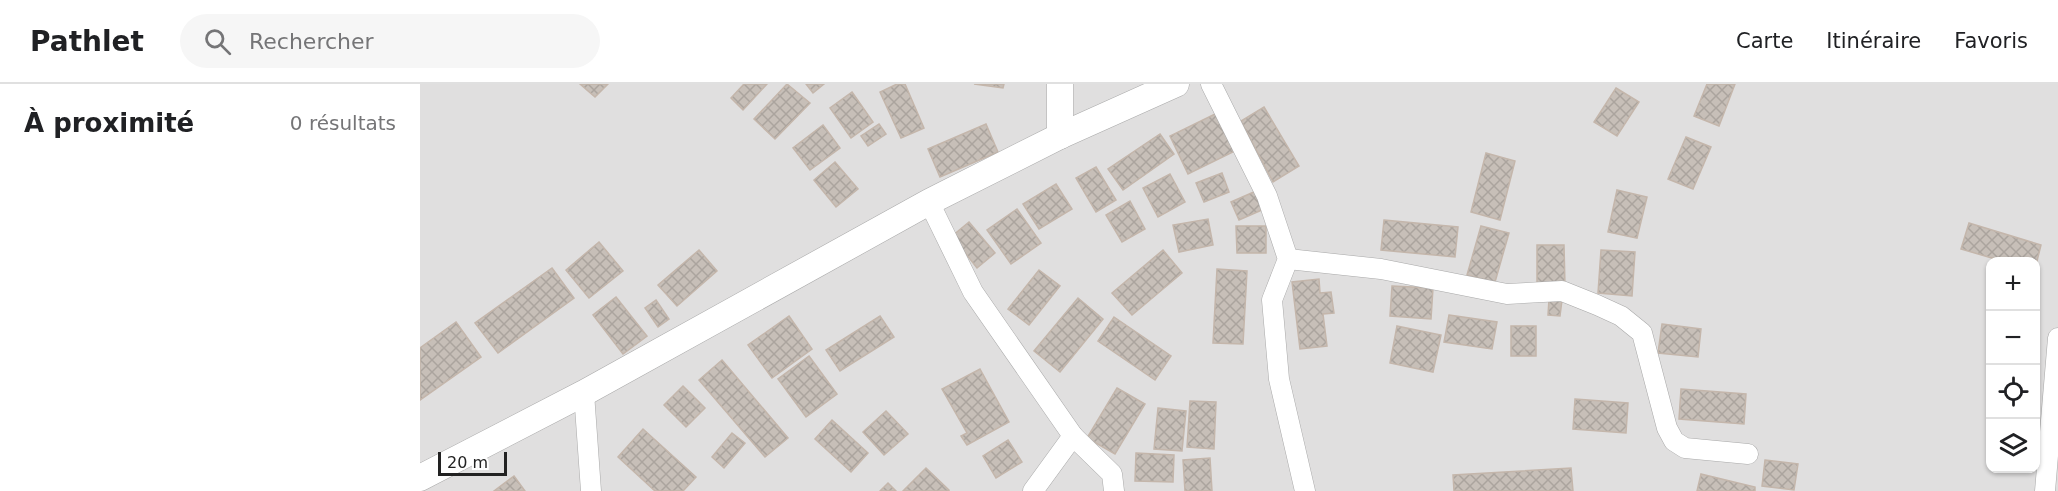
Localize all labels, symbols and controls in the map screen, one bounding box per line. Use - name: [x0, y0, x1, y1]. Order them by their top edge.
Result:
- search box: [180, 14, 600, 68]
- text: Pathlet: [30, 25, 144, 58]
- icon: search: [201, 25, 234, 58]
- text: Rechercher: [249, 29, 374, 54]
- text: Carte: [1736, 29, 1793, 53]
- text: Itinéraire: [1826, 29, 1921, 53]
- text: Favoris: [1954, 29, 2028, 53]
- text: À proximité: [24, 108, 194, 138]
- text: 0 résultats: [290, 111, 396, 135]
- map controls: [1986, 257, 2040, 473]
- button: +: [1986, 257, 2040, 311]
- button: −: [1986, 311, 2040, 365]
- button: locate: [1986, 365, 2040, 419]
- button: layers: [1986, 419, 2040, 473]
- scale bar: [438, 449, 507, 476]
- text: 20 m: [447, 453, 488, 472]

